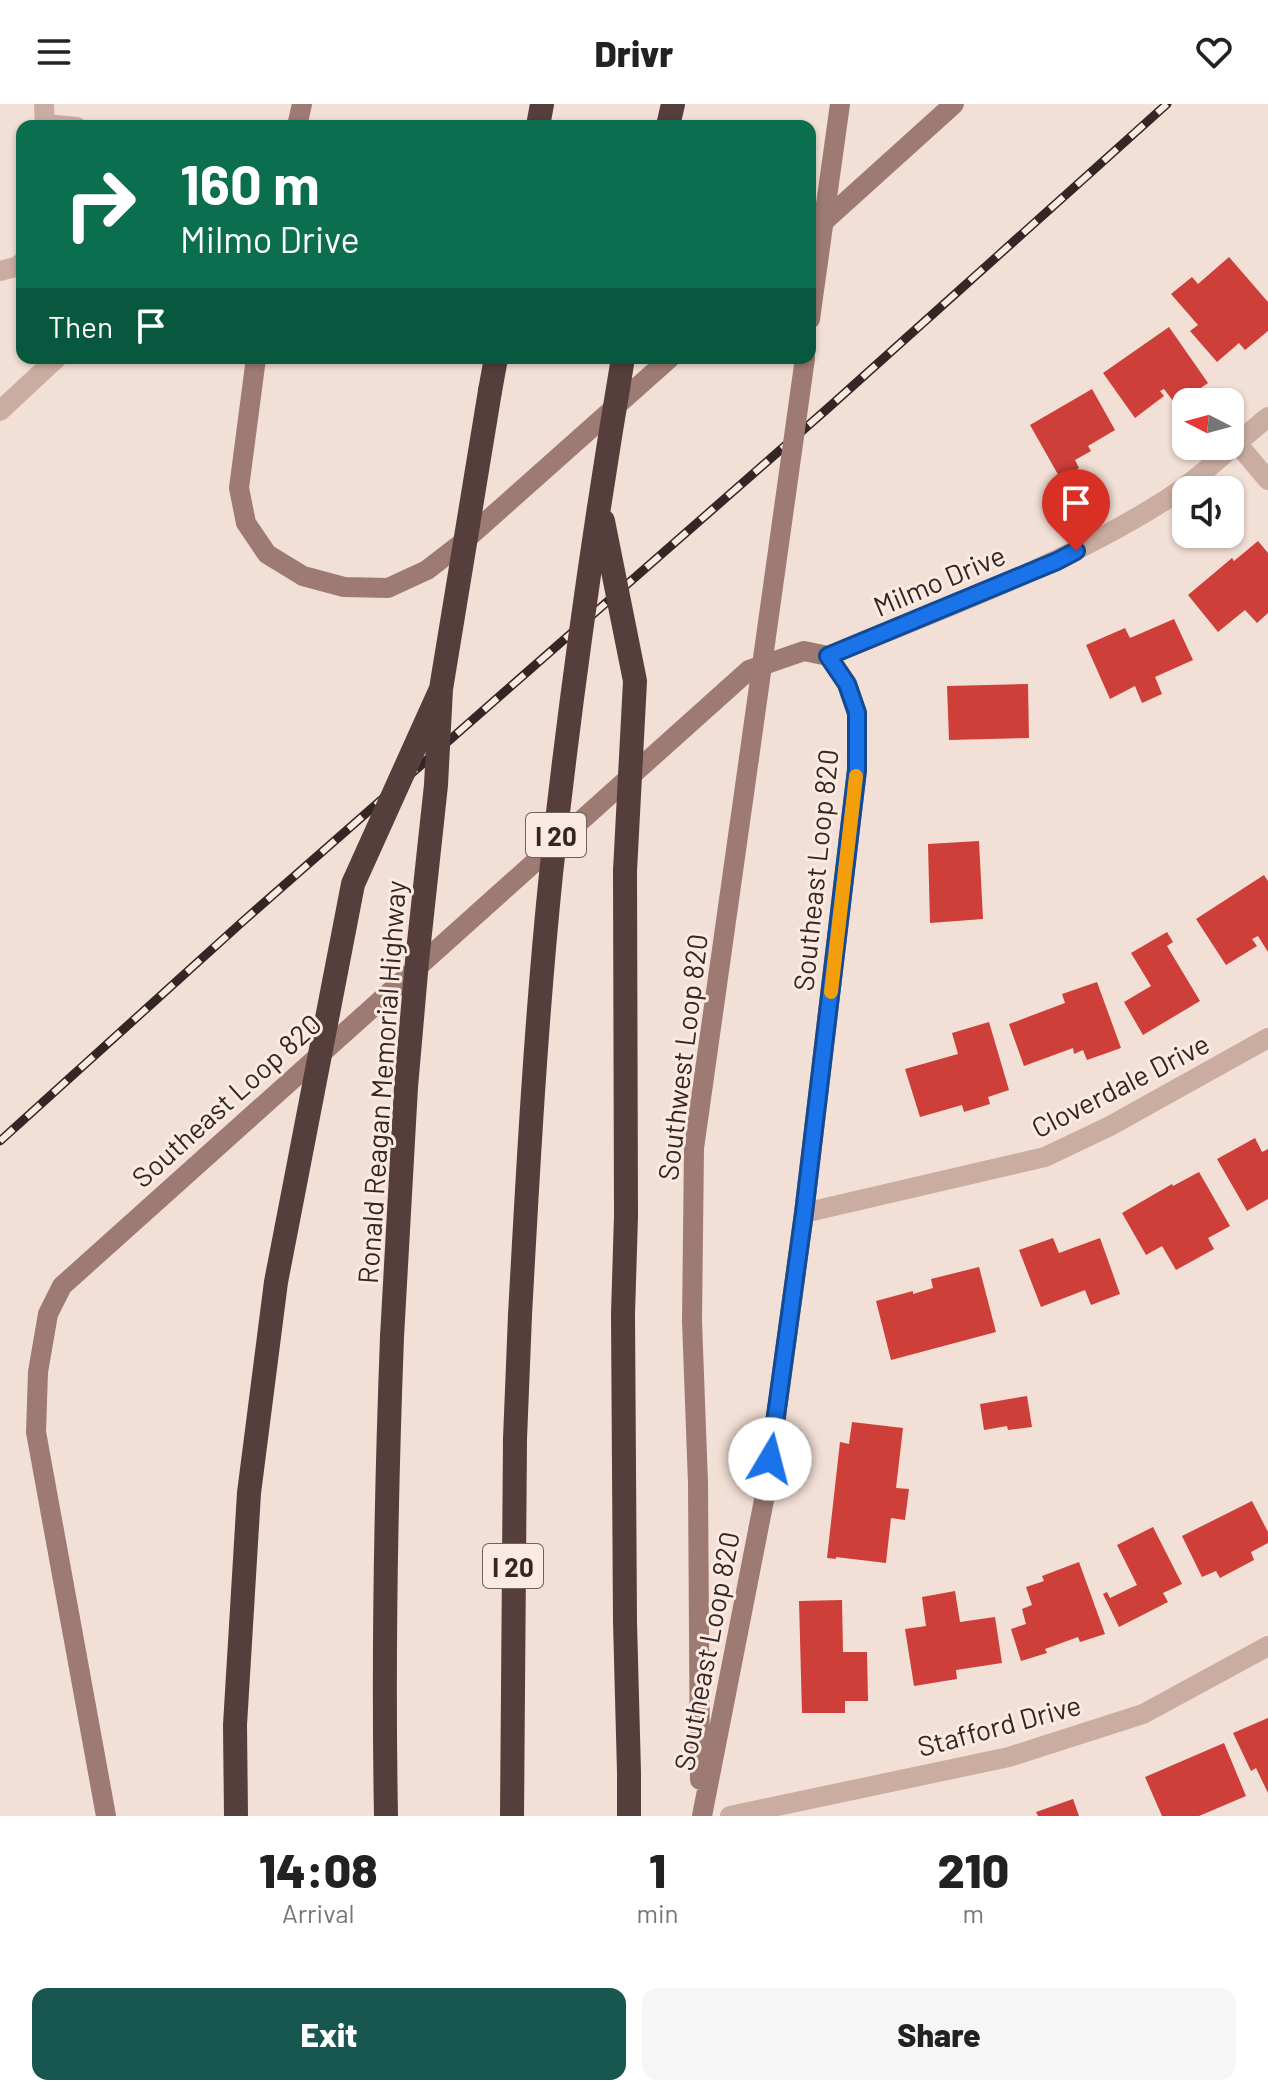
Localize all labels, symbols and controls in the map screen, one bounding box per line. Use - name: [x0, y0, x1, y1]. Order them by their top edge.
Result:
- icon: menu: [32, 30, 76, 74]
- icon: heart: [1192, 30, 1236, 74]
- text: Drivr: [595, 31, 673, 74]
- text: 160 m: [180, 149, 320, 216]
- icon: right: [48, 152, 152, 256]
- text: Milmo Drive: [180, 217, 360, 260]
- icon: arrive: [129, 304, 173, 348]
- text: Then: [48, 308, 113, 344]
- north arrow: [1172, 388, 1244, 460]
- map controls: [1172, 388, 1244, 548]
- pin: [1042, 469, 1110, 551]
- button: sound: [1172, 476, 1244, 548]
- icon: arrive: [1054, 481, 1098, 525]
- street label: Milmo Drive: [868, 537, 1010, 623]
- street label: Southeast Loop 820: [785, 747, 845, 993]
- road number: I 20: [526, 813, 586, 857]
- street label: Ronald Reagan Memorial Highway: [350, 879, 412, 1285]
- street label: Southwest Loop 820: [650, 932, 714, 1182]
- street label: Southeast Loop 820: [124, 1006, 328, 1194]
- street label: Cloverdale Drive: [1025, 1026, 1215, 1144]
- position arrow: [728, 1417, 812, 1501]
- street label: Southeast Loop 820: [666, 1529, 746, 1773]
- road number: I 20: [483, 1544, 543, 1588]
- street label: Stafford Drive: [913, 1687, 1085, 1763]
- text: 14:08: [259, 1840, 378, 1898]
- text: 1: [649, 1840, 666, 1898]
- text: 210: [937, 1840, 1009, 1898]
- text: Arrival: [282, 1897, 355, 1928]
- text: min: [636, 1897, 679, 1928]
- text: m: [963, 1897, 984, 1928]
- button: Exit: [32, 1988, 626, 2080]
- button: Share: [642, 1988, 1236, 2080]

